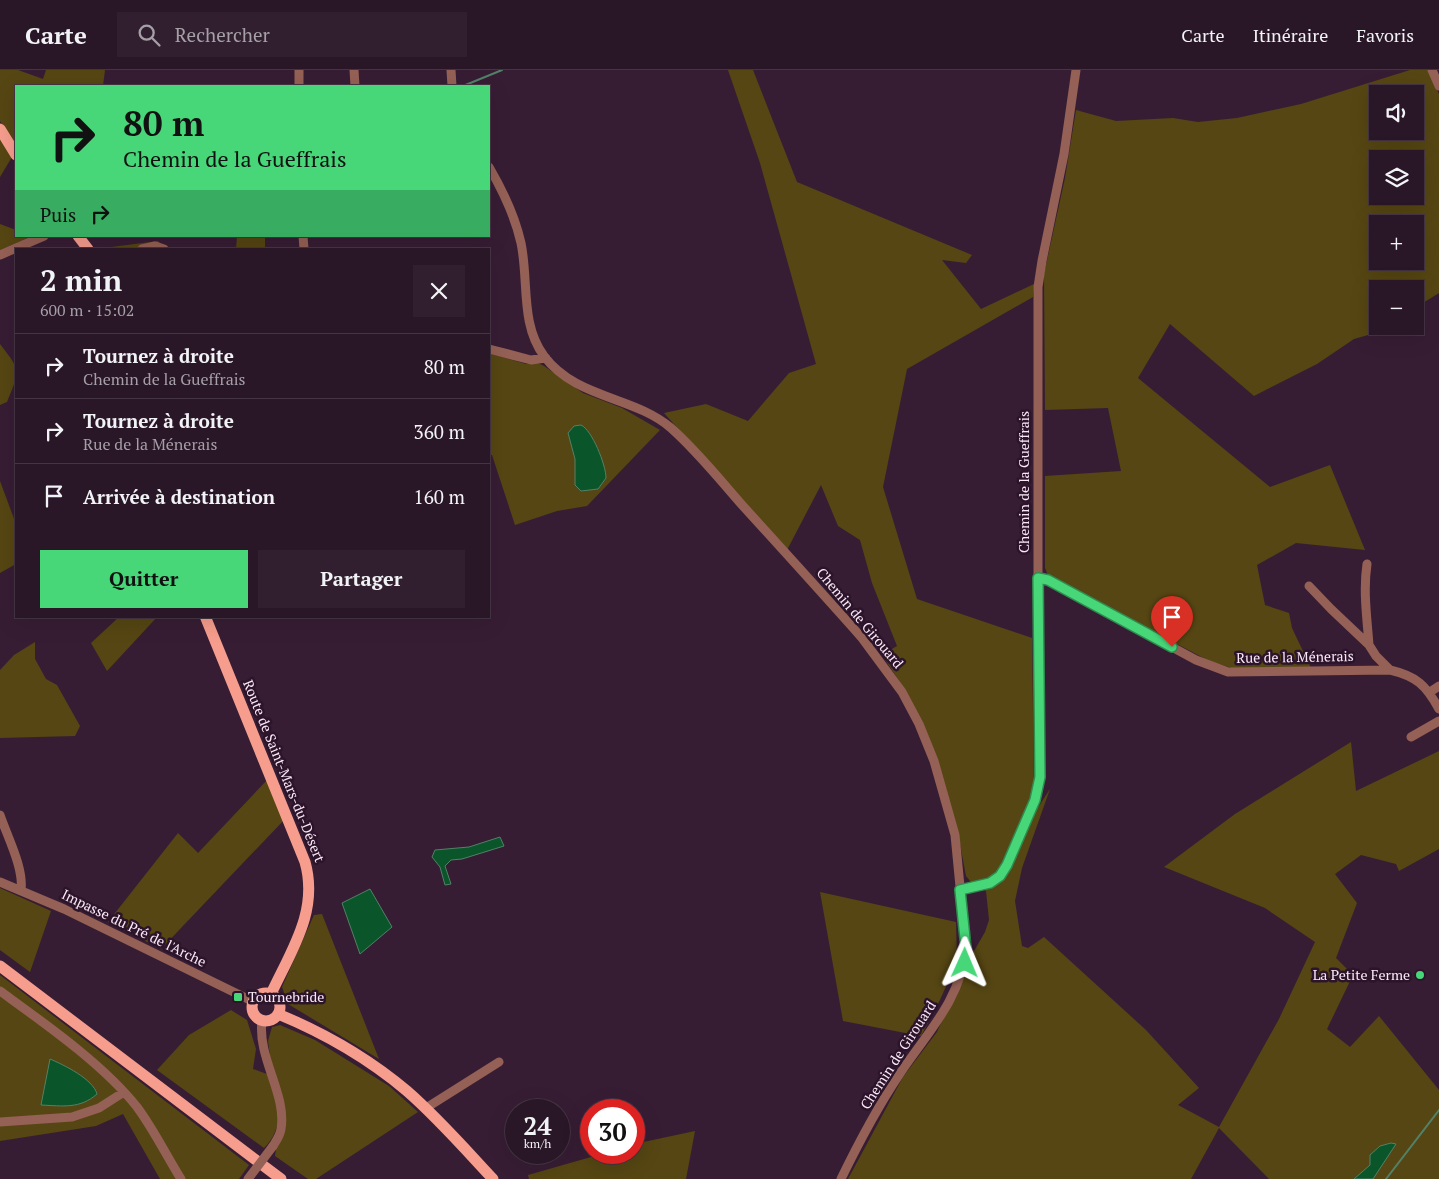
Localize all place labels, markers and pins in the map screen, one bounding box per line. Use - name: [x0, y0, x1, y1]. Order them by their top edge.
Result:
- pin: [1151, 596, 1193, 647]
- place label: La Petite Ferme: [1313, 965, 1410, 984]
- marker: La Petite Ferme: [1414, 969, 1426, 981]
- place label: Tournebride: [248, 987, 324, 1006]
- marker: Tournebride: [232, 991, 244, 1003]

